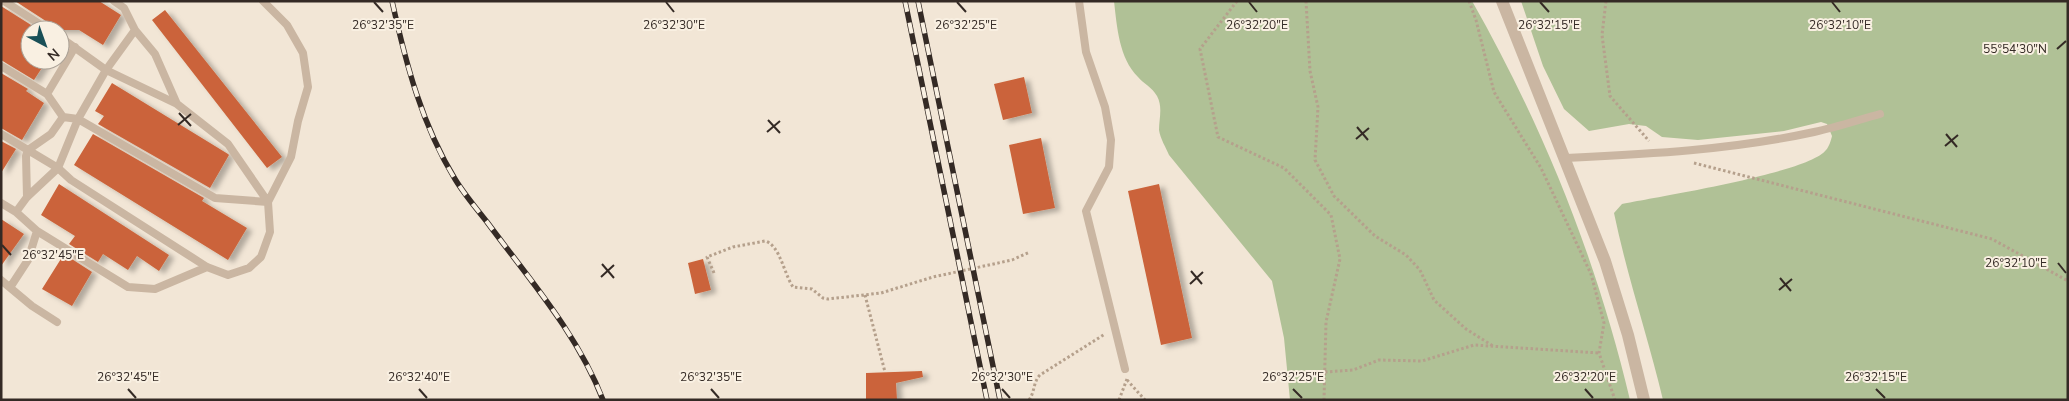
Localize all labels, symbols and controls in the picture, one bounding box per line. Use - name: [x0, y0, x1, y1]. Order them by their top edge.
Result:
- text: 26°32'35"E: [352, 17, 414, 33]
- text: 26°32'30"E: [643, 17, 705, 33]
- text: 26°32'25"E: [935, 17, 997, 33]
- text: 26°32'20"E: [1226, 17, 1288, 33]
- text: 26°32'15"E: [1518, 17, 1580, 33]
- text: 26°32'10"E: [1809, 17, 1871, 33]
- north arrow: [20, 20, 70, 70]
- text: 55°54'30"N: [1983, 41, 2047, 57]
- text: N: [43, 44, 63, 65]
- text: 26°32'45"E: [22, 247, 84, 263]
- text: 26°32'10"E: [1985, 255, 2047, 271]
- text: 26°32'45"E: [97, 369, 159, 385]
- text: 26°32'40"E: [388, 369, 450, 385]
- text: 26°32'35"E: [680, 369, 742, 385]
- text: 26°32'30"E: [971, 369, 1033, 385]
- text: 26°32'25"E: [1262, 369, 1324, 385]
- text: 26°32'20"E: [1554, 369, 1616, 385]
- text: 26°32'15"E: [1845, 369, 1907, 385]

